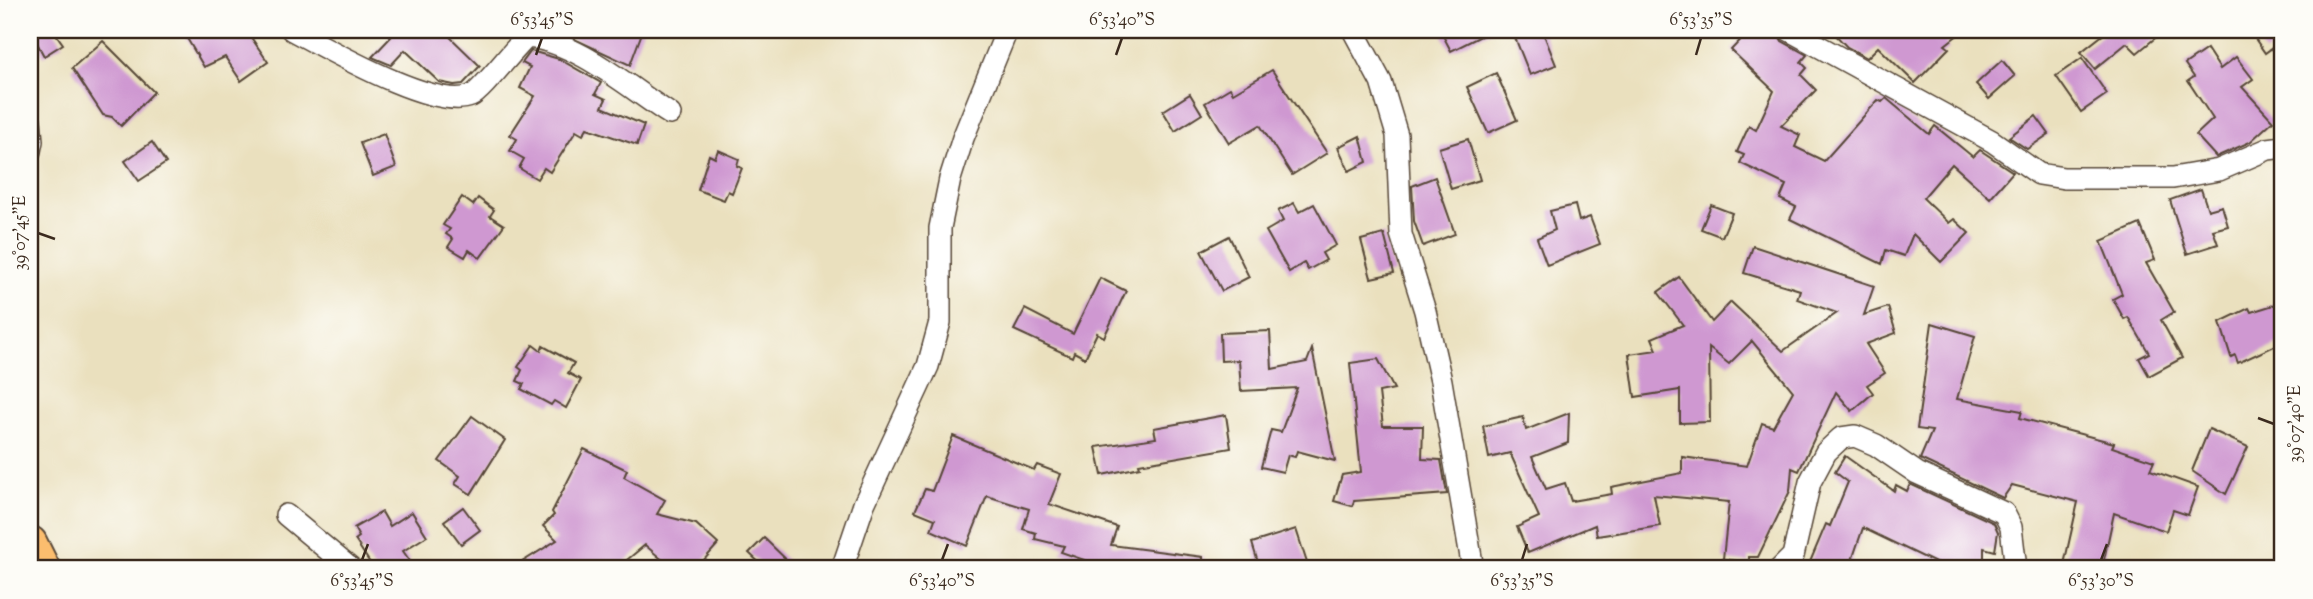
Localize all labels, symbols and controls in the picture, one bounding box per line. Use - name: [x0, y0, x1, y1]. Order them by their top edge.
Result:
- text: 6°53'45"S: [510, 8, 574, 34]
- text: 6°53'40"S: [1089, 8, 1155, 34]
- text: 6°53'35"S: [1669, 8, 1733, 34]
- text: 39°07'45"E: [8, 195, 34, 271]
- text: 39°07'40"E: [2283, 385, 2309, 463]
- text: 6°53'45"S: [330, 569, 394, 595]
- text: 6°53'40"S: [909, 569, 975, 595]
- text: 6°53'35"S: [1490, 569, 1554, 595]
- text: 6°53'30"S: [2068, 569, 2134, 595]

